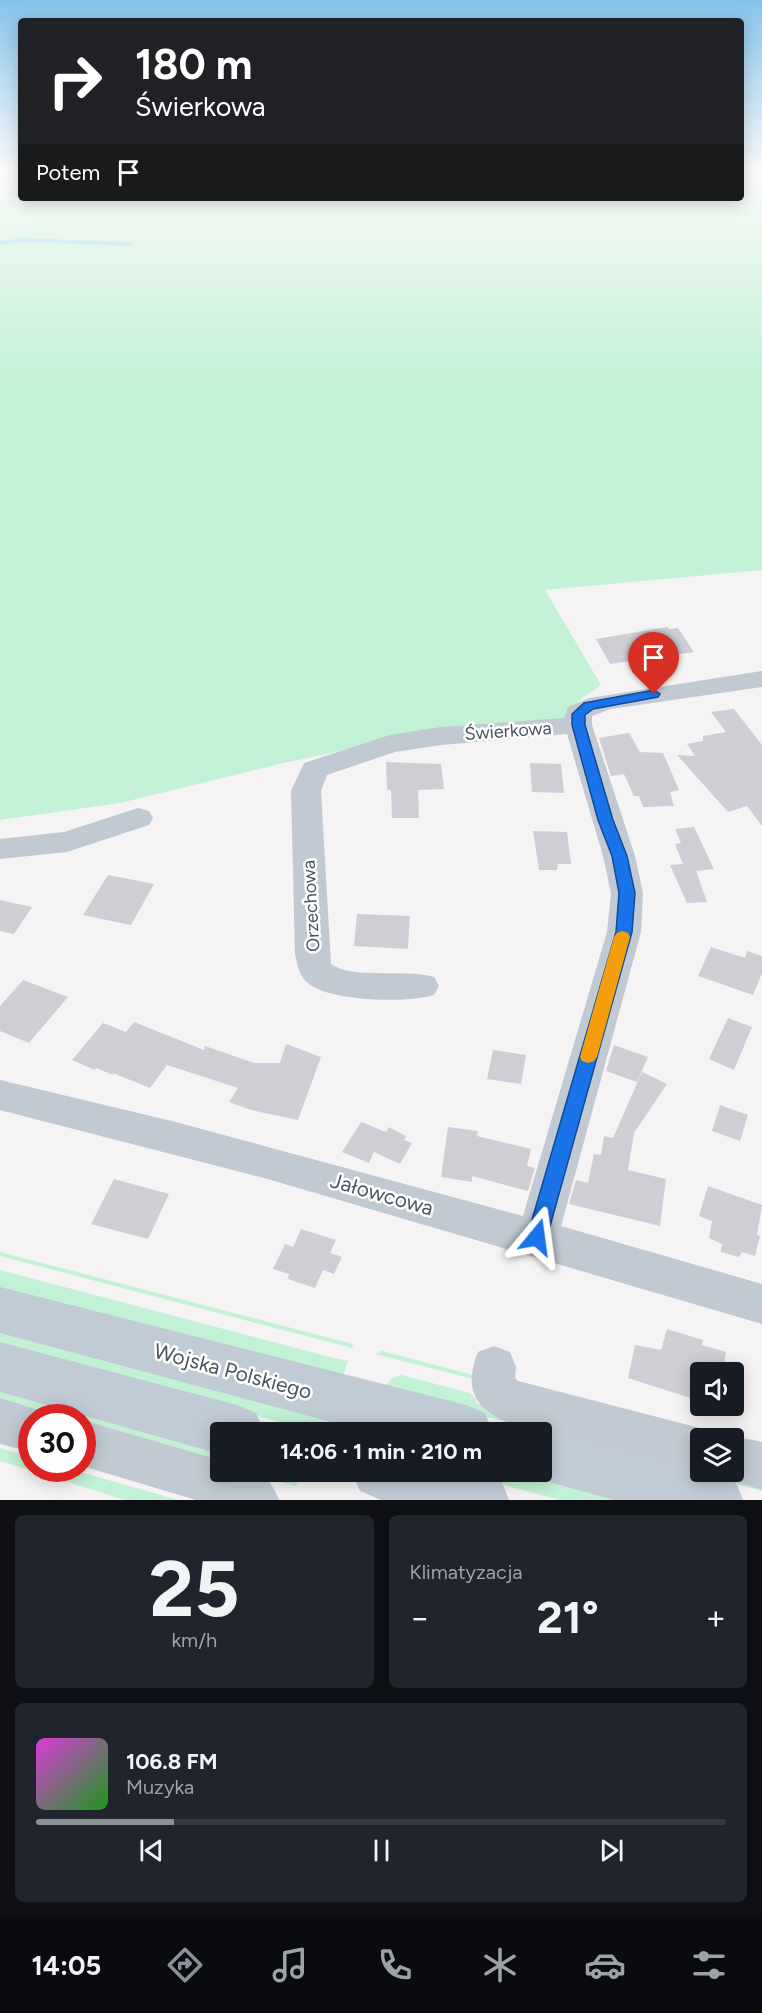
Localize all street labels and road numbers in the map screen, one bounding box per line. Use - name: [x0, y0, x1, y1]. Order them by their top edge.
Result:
- street label: Świerkowa: [464, 717, 552, 745]
- street label: Orzechowa: [298, 860, 324, 952]
- street label: Jałowcowa: [328, 1167, 436, 1221]
- street label: Wojska Polskiego: [151, 1338, 315, 1404]

